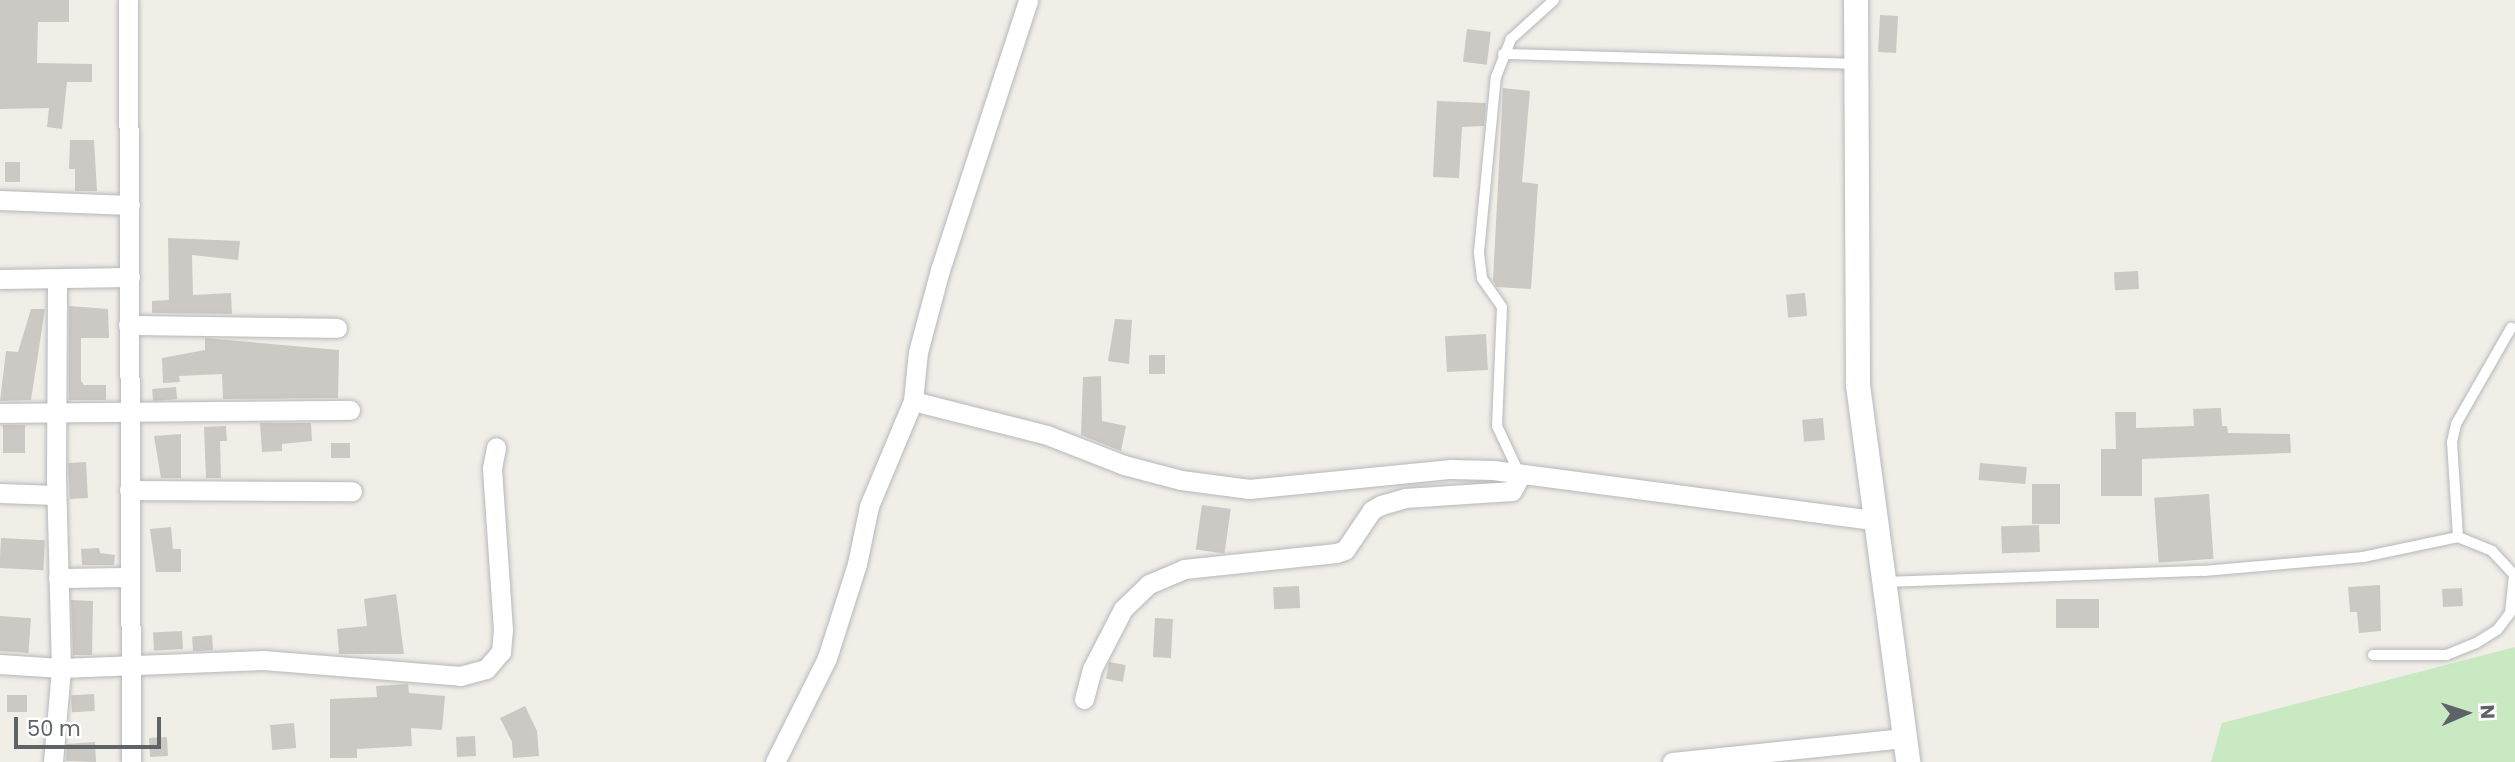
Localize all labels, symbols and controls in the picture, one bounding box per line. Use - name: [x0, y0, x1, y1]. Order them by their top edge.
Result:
- north arrow: [2431, 678, 2501, 748]
- scale bar: [18, 702, 164, 746]
- text: N: [2474, 704, 2501, 720]
- text: 50 m: [27, 714, 81, 743]

